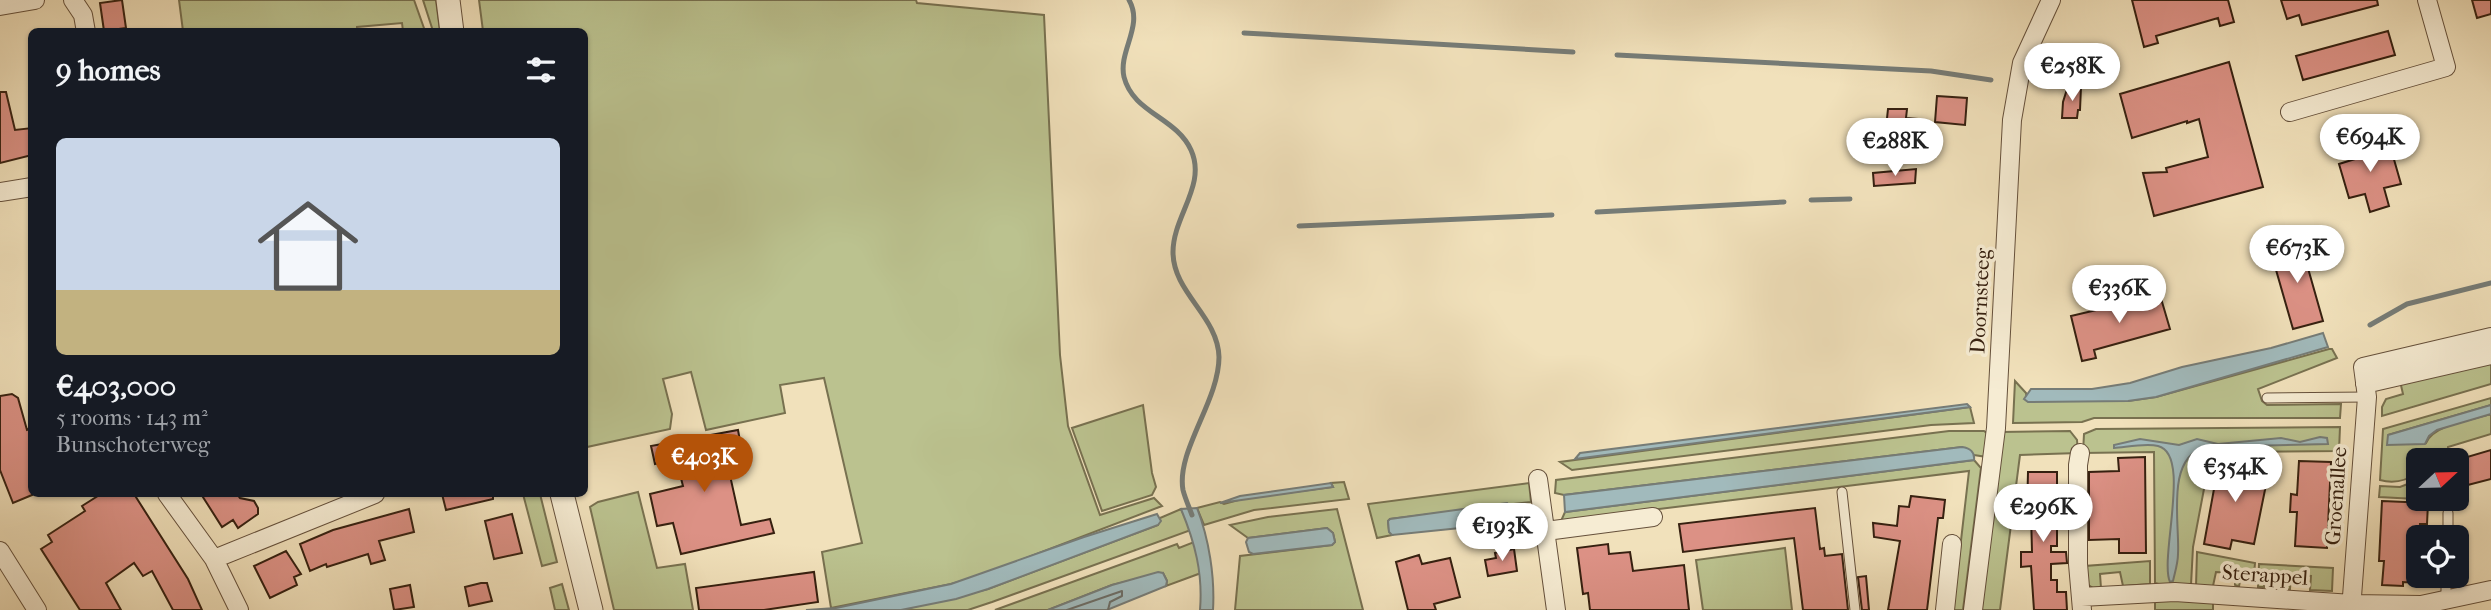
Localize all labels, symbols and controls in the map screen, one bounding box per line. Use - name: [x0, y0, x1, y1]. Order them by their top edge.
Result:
- pin: €258K: [2023, 43, 2121, 103]
- icon: filters: [522, 51, 560, 89]
- text: €258K: [2040, 52, 2104, 79]
- text: 9 homes: [56, 53, 161, 88]
- pin: €694K: [2321, 114, 2419, 174]
- pin: €288K: [1846, 118, 1944, 178]
- text: €694K: [2336, 123, 2404, 150]
- text: €288K: [1862, 127, 1928, 154]
- icon: home: [245, 183, 371, 309]
- pin: €673K: [2248, 226, 2346, 285]
- text: €673K: [2265, 234, 2329, 261]
- street label: Doornsteeg: [1965, 247, 1995, 354]
- pin: €336K: [2070, 266, 2168, 325]
- text: €336K: [2088, 274, 2150, 301]
- text: €403,000: [56, 369, 176, 404]
- text: 5 rooms · 143 m²: [56, 404, 208, 431]
- text: Bunschoterweg: [56, 431, 210, 458]
- pin: €403K: [655, 434, 753, 494]
- text: €403K: [671, 443, 737, 470]
- pin: €354K: [2186, 444, 2284, 504]
- street label: Groenallee: [2321, 446, 2351, 546]
- north arrow: [2406, 448, 2469, 511]
- map controls: [2406, 448, 2469, 588]
- text: €354K: [2203, 453, 2267, 480]
- pin: €296K: [1994, 484, 2092, 544]
- text: €296K: [2010, 493, 2076, 520]
- pin: €193K: [1453, 504, 1551, 563]
- text: €193K: [1472, 512, 1532, 539]
- button: locate: [2406, 525, 2469, 588]
- street label: Sterappel: [2221, 560, 2309, 590]

